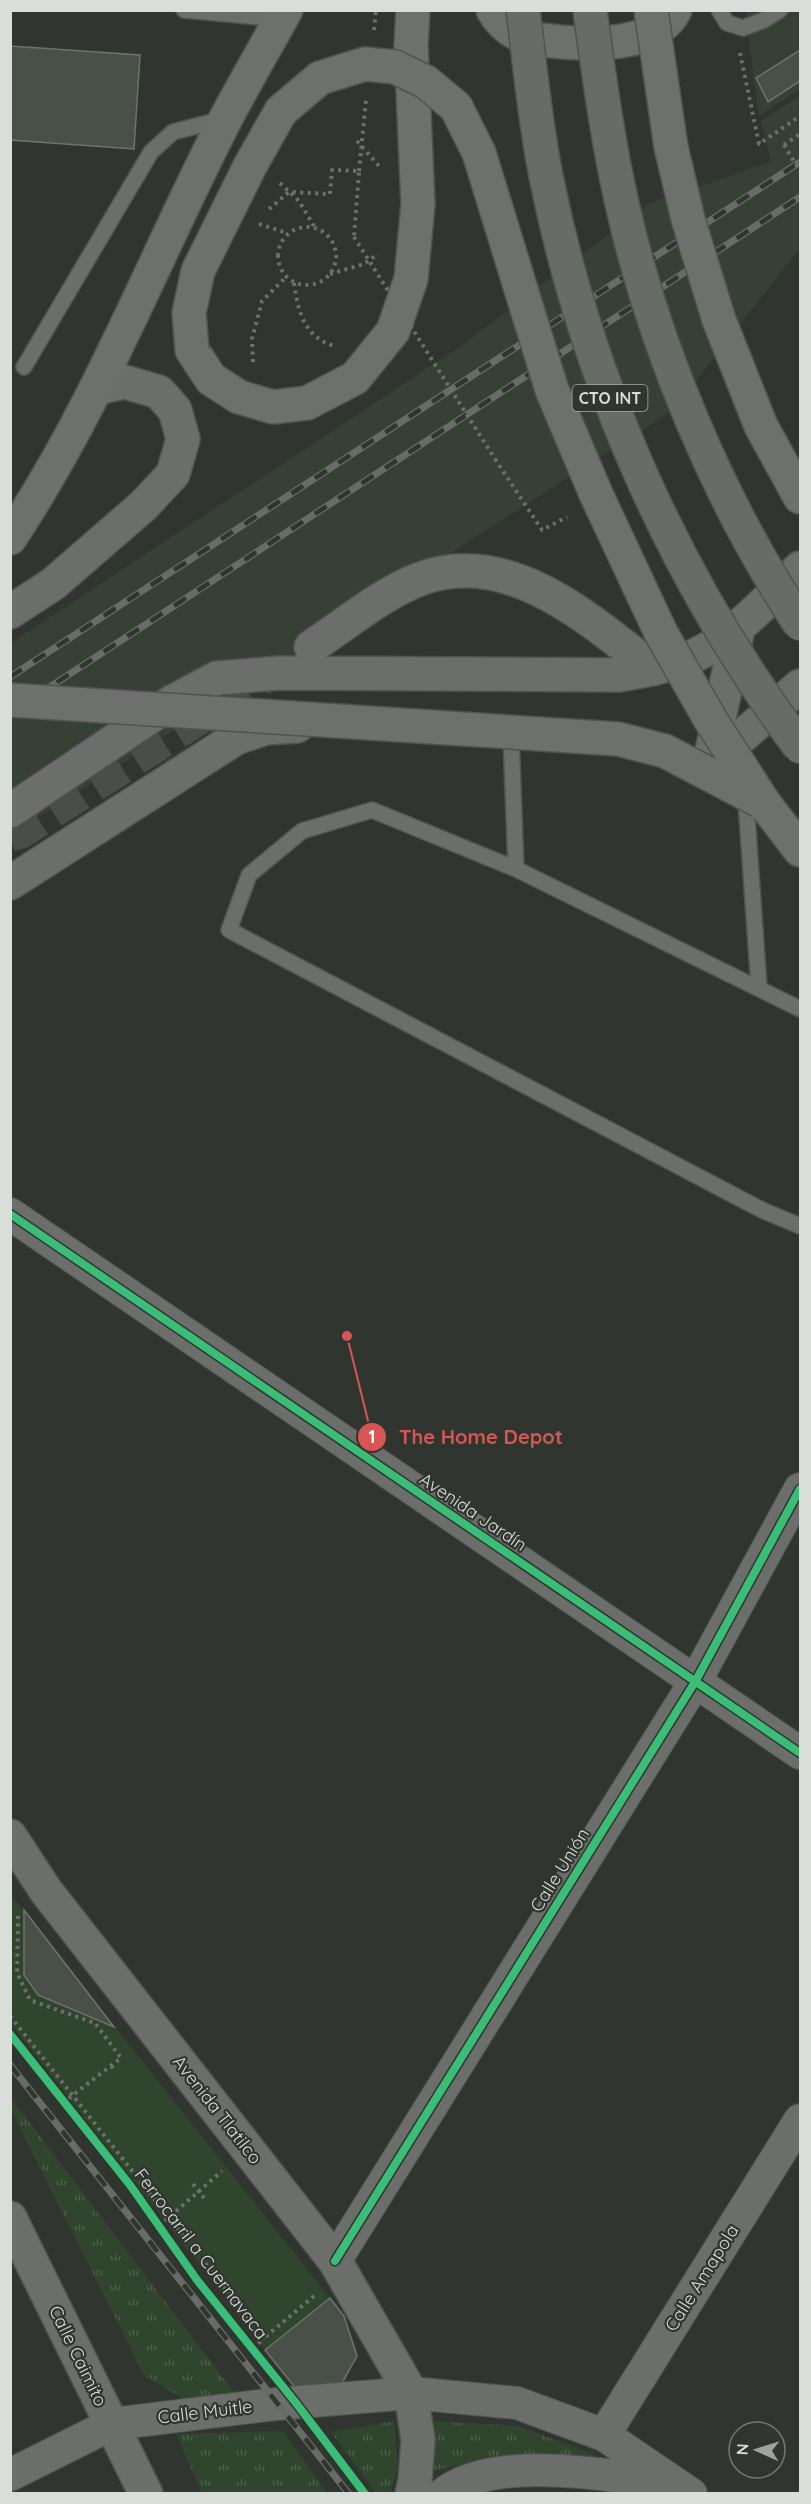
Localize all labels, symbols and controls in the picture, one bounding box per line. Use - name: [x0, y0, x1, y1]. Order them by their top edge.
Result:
- road number: CTO INT: [572, 385, 648, 411]
- callout: The Home Depot: [357, 1418, 575, 1456]
- text: The Home Depot: [399, 1424, 563, 1449]
- text: 1: [368, 1425, 376, 1448]
- street label: Avenida Jardín: [415, 1467, 531, 1556]
- street label: Calle Unión: [525, 1824, 594, 1916]
- street label: Avenida Tlatilco: [168, 2051, 267, 2169]
- street label: Ferrocarril a Cuernavaca: [130, 2164, 273, 2344]
- street label: Calle Amapola: [660, 2220, 744, 2335]
- street label: Calle Caimito: [44, 2302, 113, 2410]
- street label: Calle Muitle: [156, 2394, 254, 2429]
- north arrow: [727, 2420, 787, 2480]
- text: N: [732, 2443, 752, 2456]

